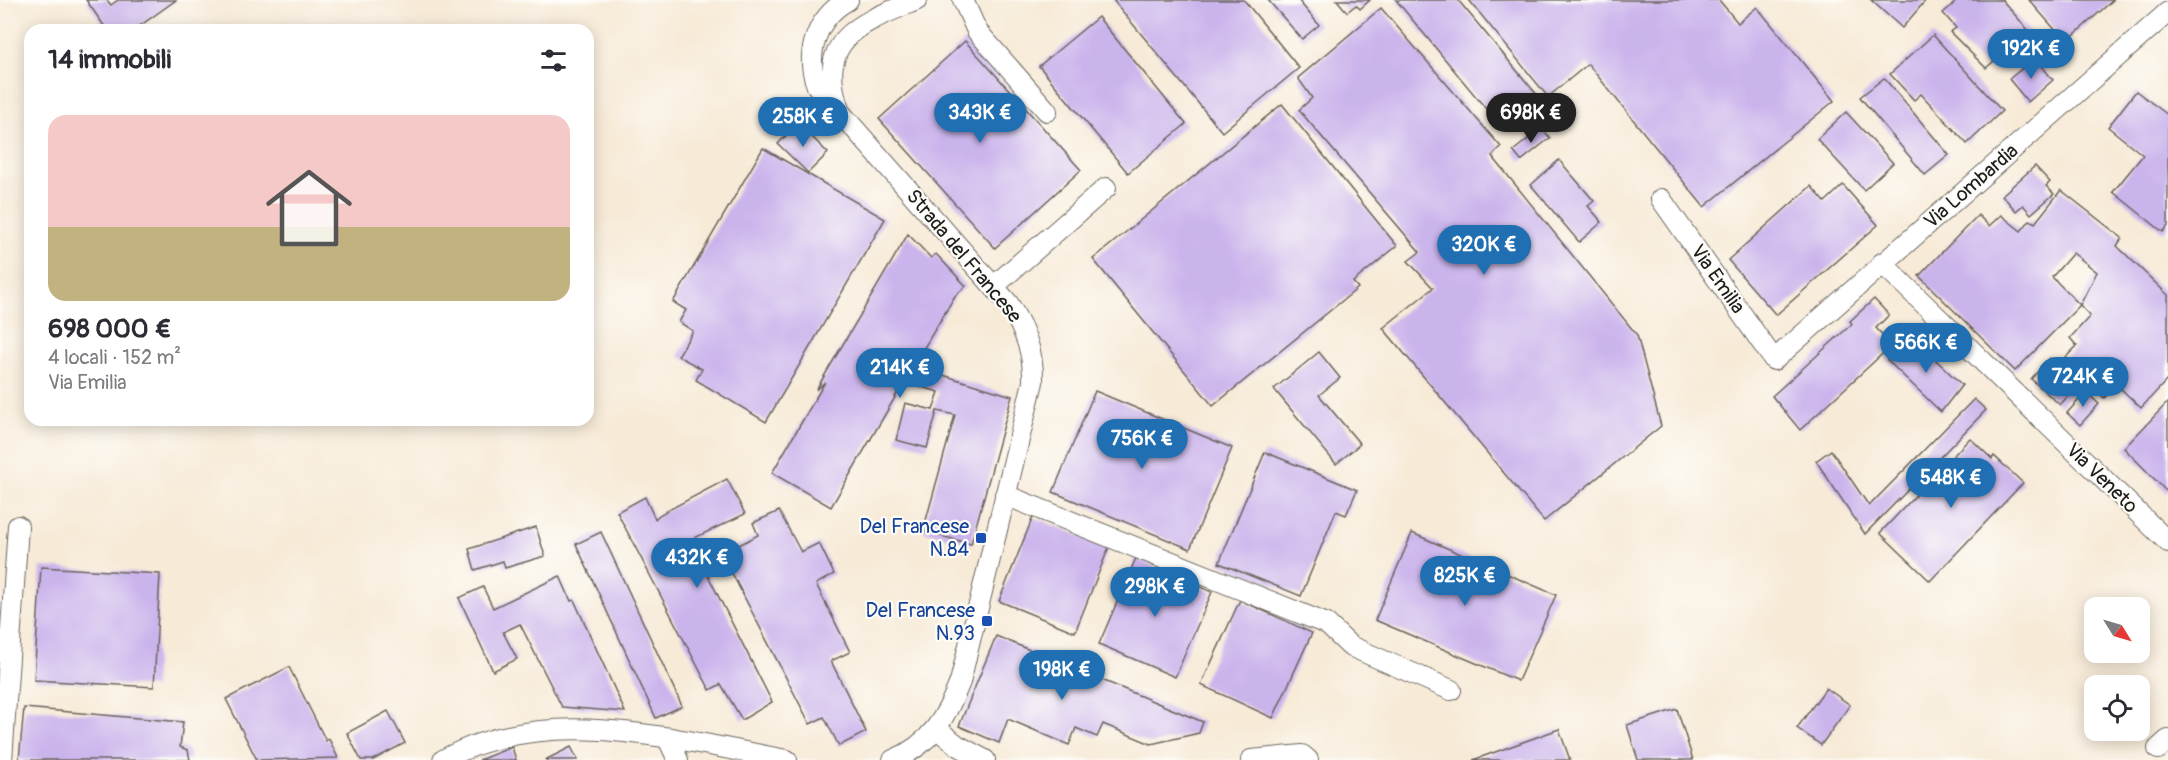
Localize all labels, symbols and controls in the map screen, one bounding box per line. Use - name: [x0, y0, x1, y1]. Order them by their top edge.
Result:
- pin: 192K €: [1982, 29, 2080, 80]
- text: 192K €: [2002, 36, 2060, 61]
- text: 14 immobili: [48, 44, 171, 76]
- icon: filters: [537, 44, 570, 77]
- pin: 343K €: [931, 93, 1029, 144]
- pin: 698K €: [1482, 93, 1580, 144]
- pin: 258K €: [754, 97, 852, 148]
- text: 343K €: [948, 100, 1012, 125]
- text: 698K €: [1500, 100, 1562, 125]
- text: 258K €: [772, 104, 834, 129]
- street label: Via Lombardia: [1919, 138, 2023, 234]
- icon: home: [255, 154, 363, 262]
- street label: Strada del Francese: [901, 184, 1027, 328]
- pin: 320K €: [1435, 225, 1533, 276]
- text: 320K €: [1451, 232, 1517, 257]
- street label: Via Emilia: [1685, 240, 1751, 318]
- text: 698 000 €: [48, 313, 171, 345]
- pin: 566K €: [1877, 323, 1975, 374]
- text: 566K €: [1894, 330, 1958, 355]
- text: 4 locali · 152 m²: [48, 345, 181, 370]
- pin: 214K €: [851, 348, 949, 399]
- text: 214K €: [870, 355, 930, 380]
- pin: 724K €: [2034, 357, 2132, 408]
- text: 724K €: [2052, 364, 2114, 389]
- text: Via Emilia: [48, 370, 127, 395]
- pin: 756K €: [1093, 419, 1191, 470]
- text: 756K €: [1111, 426, 1173, 451]
- street label: Via Veneto: [2061, 438, 2143, 519]
- pin: 548K €: [1902, 458, 2000, 509]
- text: 548K €: [1920, 465, 1982, 490]
- place label: Del Francese N.84: [859, 514, 969, 562]
- marker: Del Francese N.84: [974, 531, 988, 545]
- pin: 432K €: [648, 538, 746, 589]
- text: 432K €: [665, 545, 729, 570]
- pin: 825K €: [1416, 556, 1514, 607]
- text: 825K €: [1434, 563, 1496, 588]
- pin: 298K €: [1106, 567, 1204, 618]
- text: 298K €: [1124, 574, 1186, 599]
- north arrow: [2084, 597, 2150, 663]
- map controls: [2084, 597, 2150, 741]
- place label: Del Francese N.93: [865, 598, 975, 646]
- marker: Del Francese N.93: [980, 614, 994, 628]
- pin: 198K €: [1013, 650, 1111, 701]
- text: 198K €: [1033, 657, 1091, 682]
- button: locate: [2084, 675, 2150, 741]

